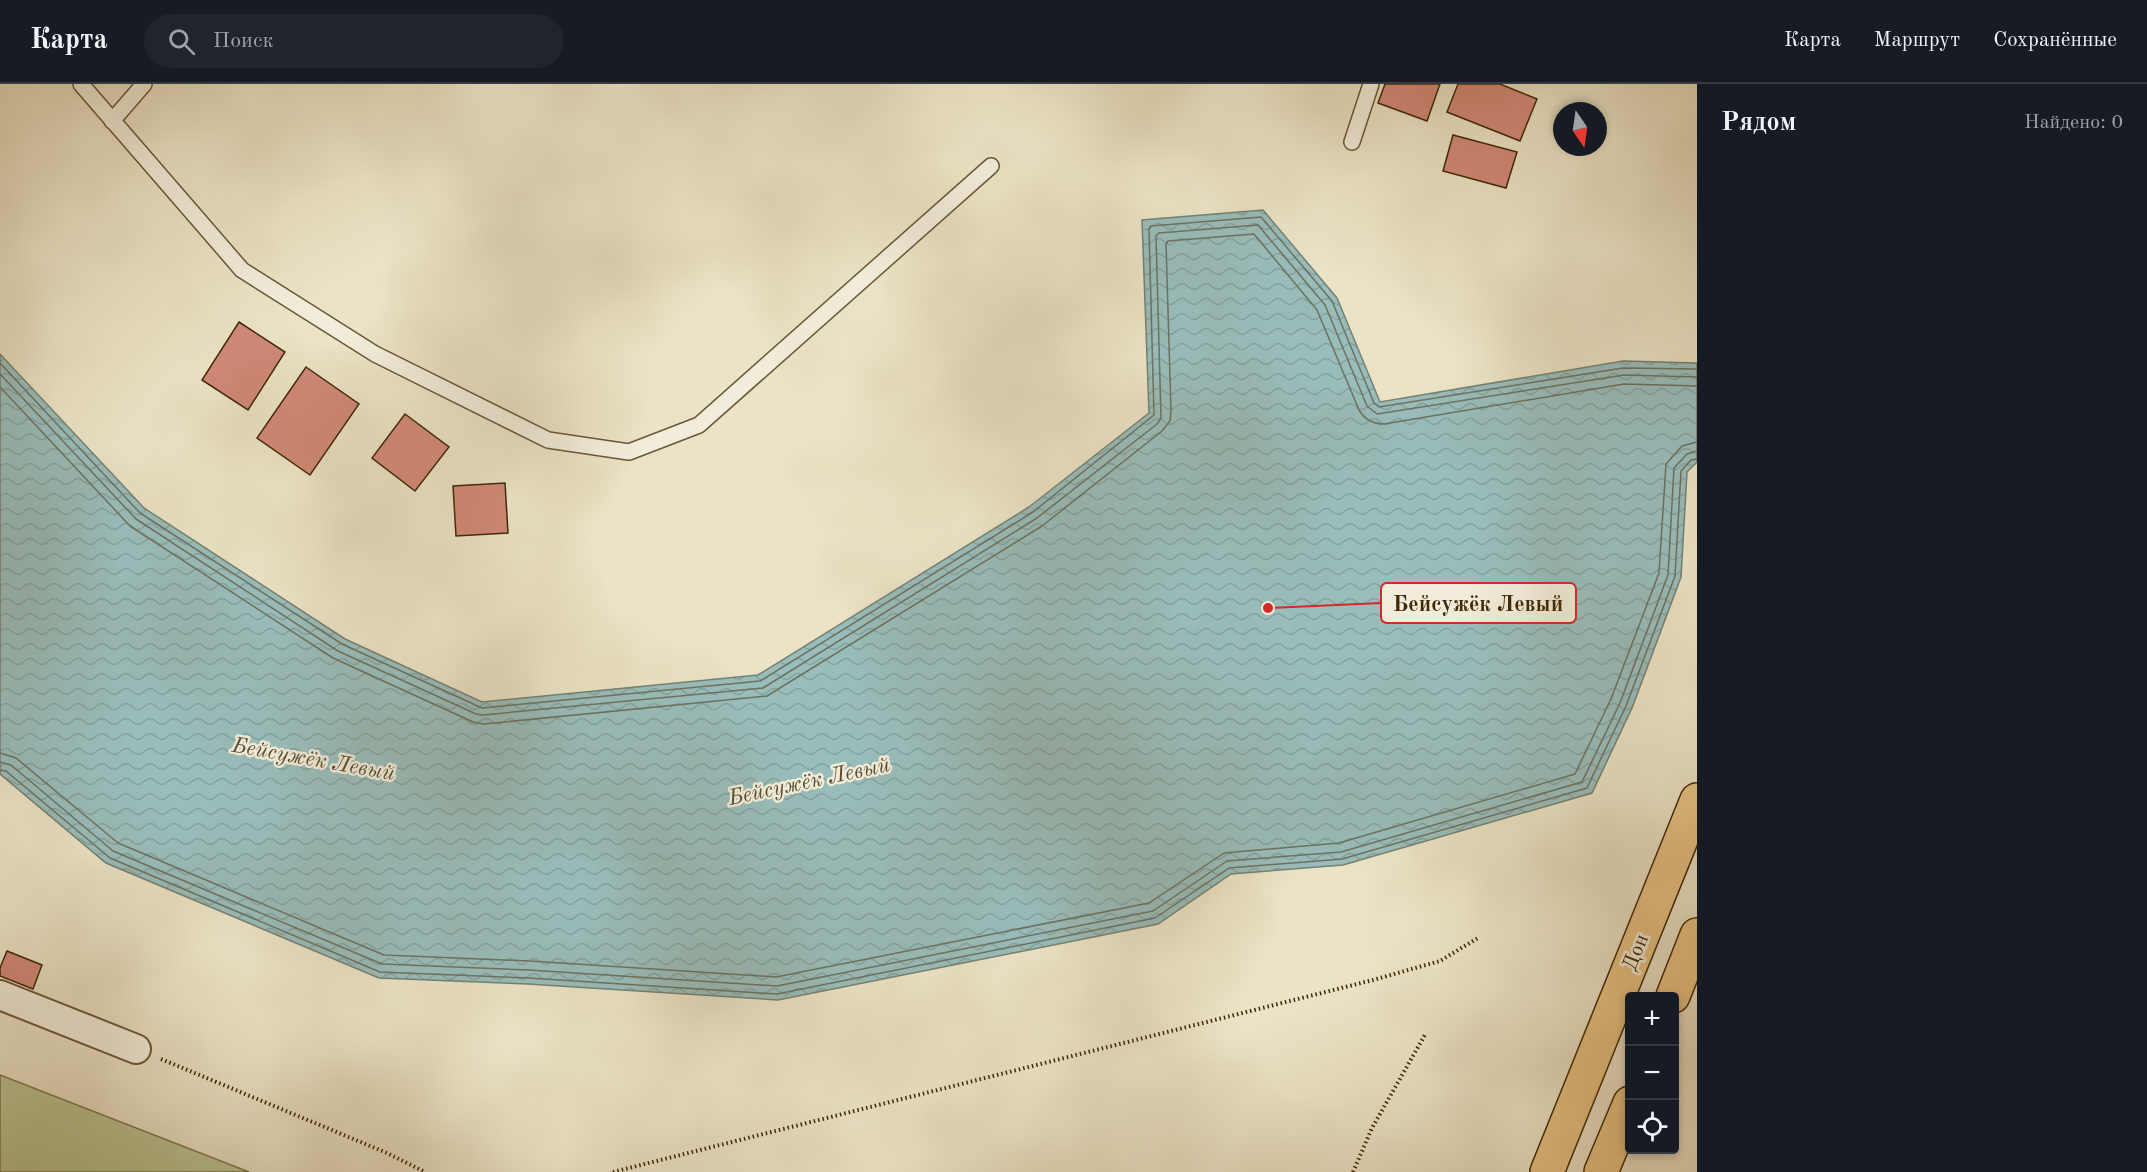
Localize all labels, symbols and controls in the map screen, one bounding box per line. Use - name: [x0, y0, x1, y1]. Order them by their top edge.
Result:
- search box: [144, 14, 564, 68]
- icon: search: [165, 25, 198, 58]
- text: Карта: [30, 27, 108, 55]
- text: Поиск: [213, 30, 274, 52]
- text: Карта: [1784, 30, 1841, 51]
- text: Маршрут: [1874, 30, 1960, 51]
- text: Сохранённые: [1993, 30, 2117, 51]
- north arrow: [1553, 102, 1607, 156]
- text: Рядом: [1721, 110, 1796, 136]
- text: Найдено: 0: [2024, 113, 2123, 133]
- callout: Бейсужёк Левый: [1381, 583, 1576, 623]
- text: Бейсужёк Левый: [1393, 594, 1563, 616]
- water label: Бейсужёк Левый: [230, 735, 397, 785]
- water label: Бейсужёк Левый: [726, 754, 893, 810]
- street label: Дон: [1620, 931, 1653, 974]
- map controls: [1625, 992, 1679, 1154]
- button: +: [1625, 992, 1679, 1046]
- button: −: [1625, 1046, 1679, 1100]
- button: locate: [1625, 1100, 1679, 1154]

